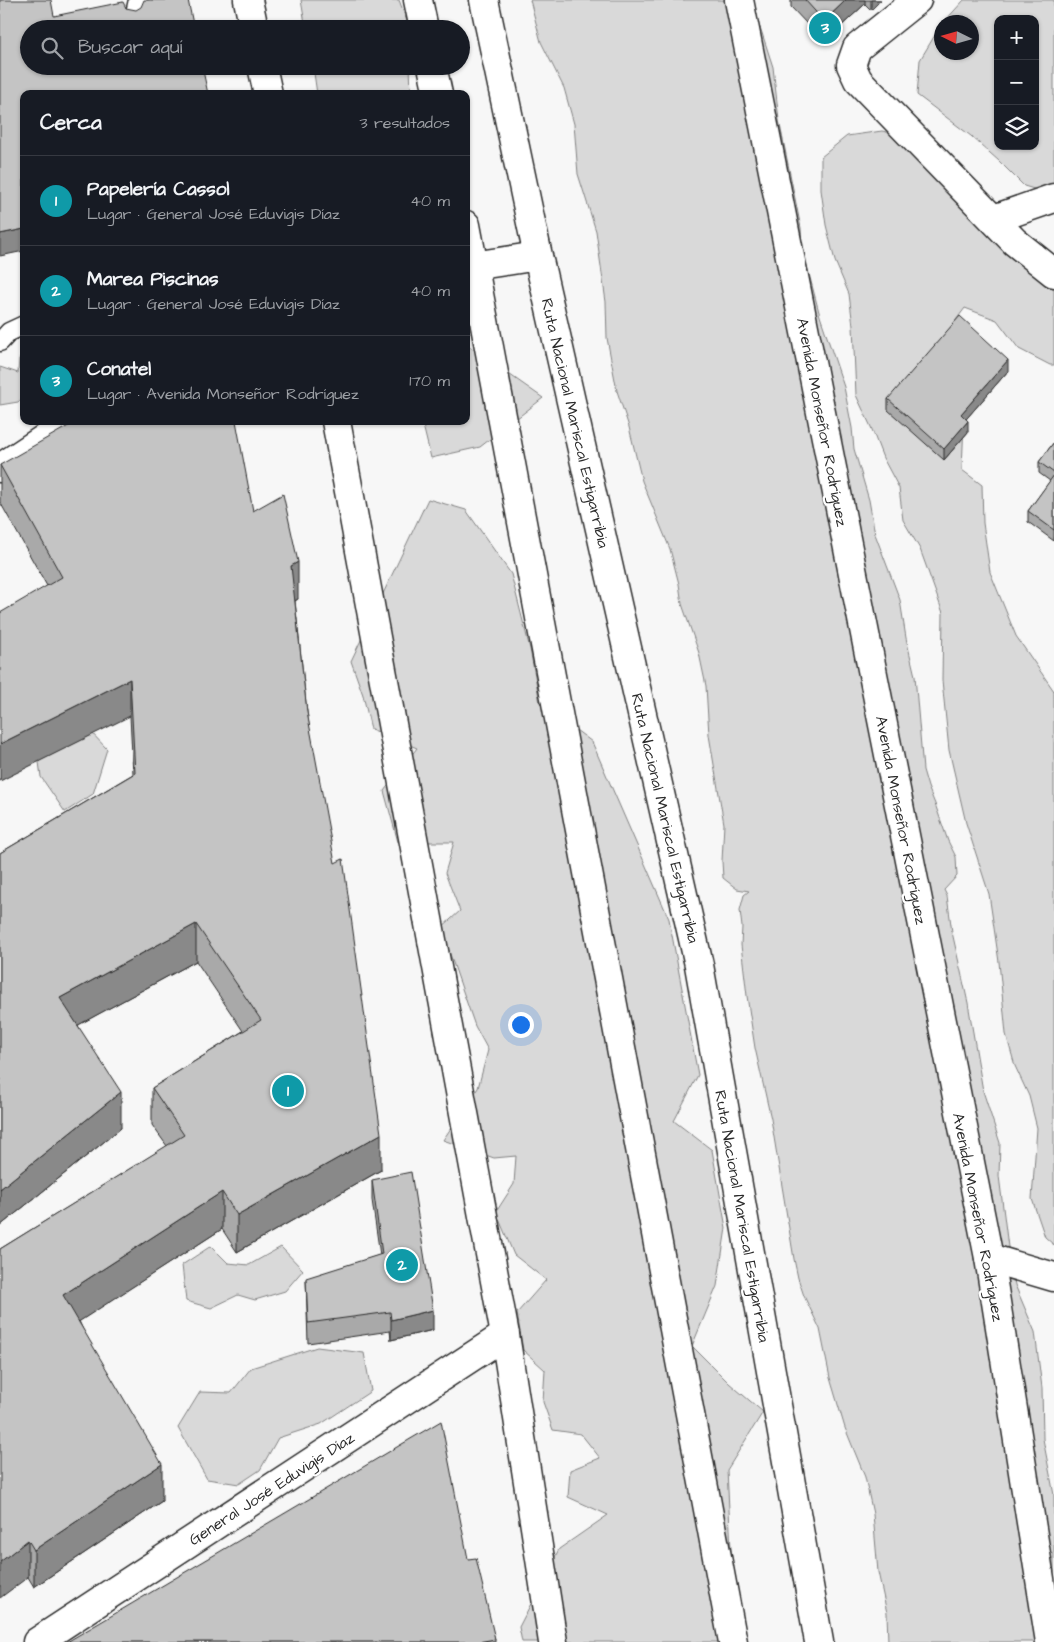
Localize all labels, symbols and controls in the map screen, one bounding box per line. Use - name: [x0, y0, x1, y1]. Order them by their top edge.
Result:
- pin: 3: [809, 9, 841, 47]
- north arrow: [934, 15, 979, 60]
- map controls: [994, 15, 1039, 150]
- button: +: [994, 15, 1039, 60]
- search box: [20, 20, 470, 75]
- icon: search: [38, 34, 66, 62]
- text: Buscar aquí: [78, 34, 182, 61]
- button: −: [994, 60, 1039, 105]
- button: layers: [994, 105, 1039, 150]
- text: Cerca: [40, 108, 102, 137]
- text: 3 resultados: [359, 112, 450, 134]
- text: Papelería Cassol: [87, 176, 229, 203]
- text: 1: [55, 190, 57, 212]
- text: 40 m: [410, 190, 450, 212]
- text: Lugar · General José Eduvigis Díaz: [87, 203, 340, 225]
- text: Marea Piscinas: [87, 266, 219, 293]
- text: 2: [51, 280, 61, 302]
- text: 40 m: [410, 280, 450, 302]
- text: Lugar · General José Eduvigis Díaz: [87, 293, 340, 315]
- street label: Ruta Nacional Mariscal Estigarribia: [535, 296, 614, 550]
- street label: Avenida Monseñor Rodríguez: [790, 316, 853, 529]
- text: Conatel: [87, 356, 151, 383]
- text: 3: [52, 370, 60, 392]
- text: 170 m: [409, 370, 450, 392]
- text: Lugar · Avenida Monseñor Rodríguez: [87, 383, 359, 405]
- street label: Ruta Nacional Mariscal Estigarribia: [625, 691, 704, 945]
- street label: Avenida Monseñor Rodríguez: [869, 714, 932, 927]
- your location: [508, 1012, 534, 1038]
- pin: 1: [272, 1072, 304, 1110]
- street label: Ruta Nacional Mariscal Estigarribia: [708, 1088, 775, 1344]
- street label: Avenida Monseñor Rodríguez: [946, 1111, 1009, 1324]
- pin: 2: [386, 1246, 418, 1284]
- street label: General José Eduvigis Díaz: [184, 1427, 359, 1552]

